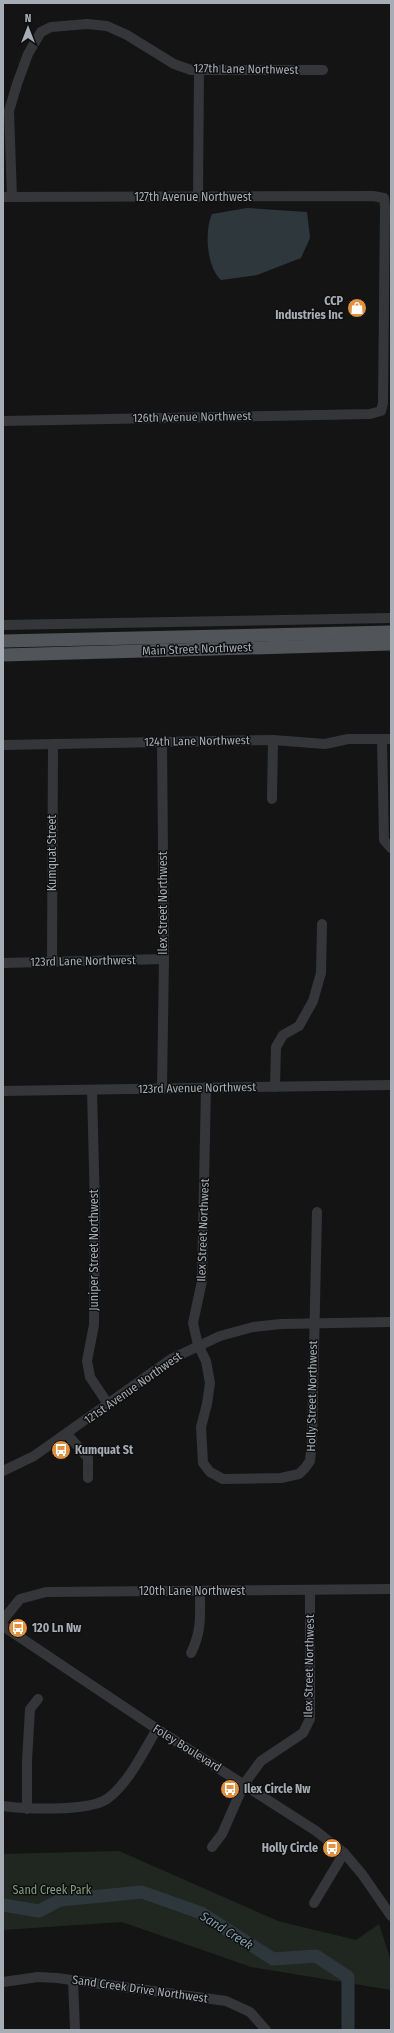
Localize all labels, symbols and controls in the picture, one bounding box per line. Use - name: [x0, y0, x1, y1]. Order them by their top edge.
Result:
- north arrow: [8, 8, 48, 48]
- text: N: [25, 12, 31, 25]
- street label: 127th Lane Northwest: [193, 61, 299, 77]
- street label: 127th Avenue Northwest: [134, 190, 252, 204]
- place label: CCP Industries Inc: [275, 294, 344, 322]
- shop icon: CCP Industries Inc: [346, 297, 368, 319]
- street label: 126th Avenue Northwest: [133, 409, 252, 425]
- street label: Main Street Northwest: [142, 640, 252, 658]
- street label: 124th Lane Northwest: [144, 733, 250, 749]
- street label: Kumquat Street: [45, 815, 59, 891]
- street label: Ilex Street Northwest: [156, 851, 170, 955]
- street label: 123rd Lane Northwest: [30, 953, 136, 969]
- street label: 123rd Avenue Northwest: [138, 1080, 256, 1096]
- street label: Ilex Street Northwest: [194, 1178, 212, 1282]
- street label: Juniper Street Northwest: [87, 1189, 101, 1311]
- street label: Holly Street Northwest: [304, 1340, 320, 1452]
- street label: 121st Avenue Northwest: [81, 1349, 185, 1427]
- bus stop icon: Kumquat St: [50, 1439, 72, 1461]
- place label: Kumquat St: [75, 1443, 134, 1457]
- street label: 120th Lane Northwest: [139, 1584, 245, 1598]
- street label: Ilex Street Northwest: [301, 1614, 317, 1718]
- bus stop icon: 120 Ln Nw: [7, 1617, 29, 1639]
- place label: 120 Ln Nw: [32, 1621, 82, 1635]
- street label: Foley Boulevard: [150, 1721, 224, 1775]
- bus stop icon: Ilex Circle Nw: [219, 1778, 241, 1800]
- place label: Ilex Circle Nw: [244, 1782, 311, 1796]
- bus stop icon: Holly Circle: [321, 1837, 343, 1859]
- place label: Holly Circle: [262, 1841, 318, 1855]
- park label: Sand Creek Park: [13, 1883, 92, 1897]
- water label: Sand Creek: [197, 1908, 256, 1953]
- street label: Sand Creek Drive Northwest: [71, 1973, 209, 2005]

